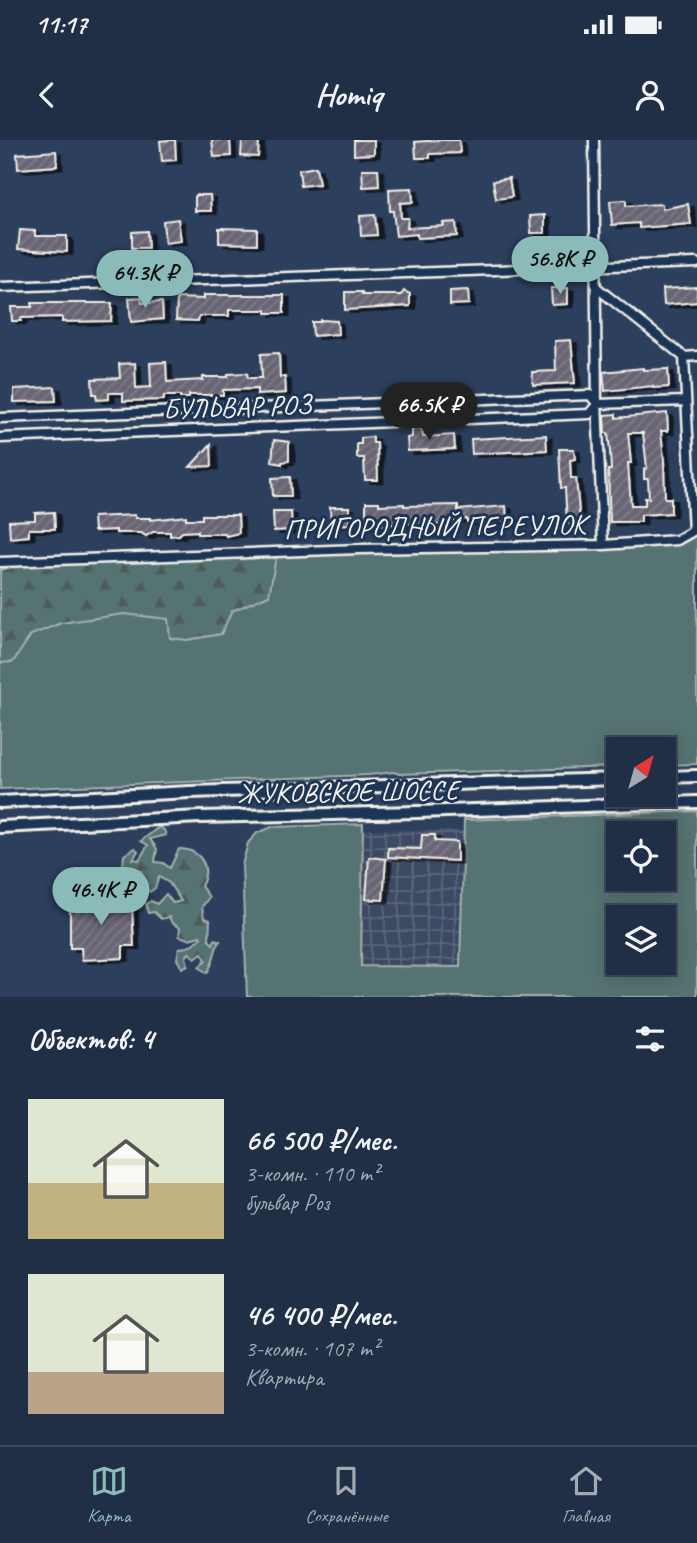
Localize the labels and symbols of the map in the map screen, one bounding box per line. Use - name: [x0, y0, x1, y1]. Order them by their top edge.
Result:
- pin: 56.8K ₽: [495, 236, 625, 296]
- pin: 64.3K ₽: [80, 250, 210, 310]
- pin: 66.5K ₽: [364, 383, 494, 442]
- street label: БУЛЬВАР РОЗ: [162, 386, 315, 427]
- street label: ПРИГОРОДНЫЙ ПЕРЕУЛОК: [284, 506, 592, 547]
- north arrow: [606, 737, 676, 807]
- street label: ЖУКОВСКОЕ ШОССЕ: [237, 772, 463, 811]
- pin: 46.4K ₽: [36, 868, 166, 927]

